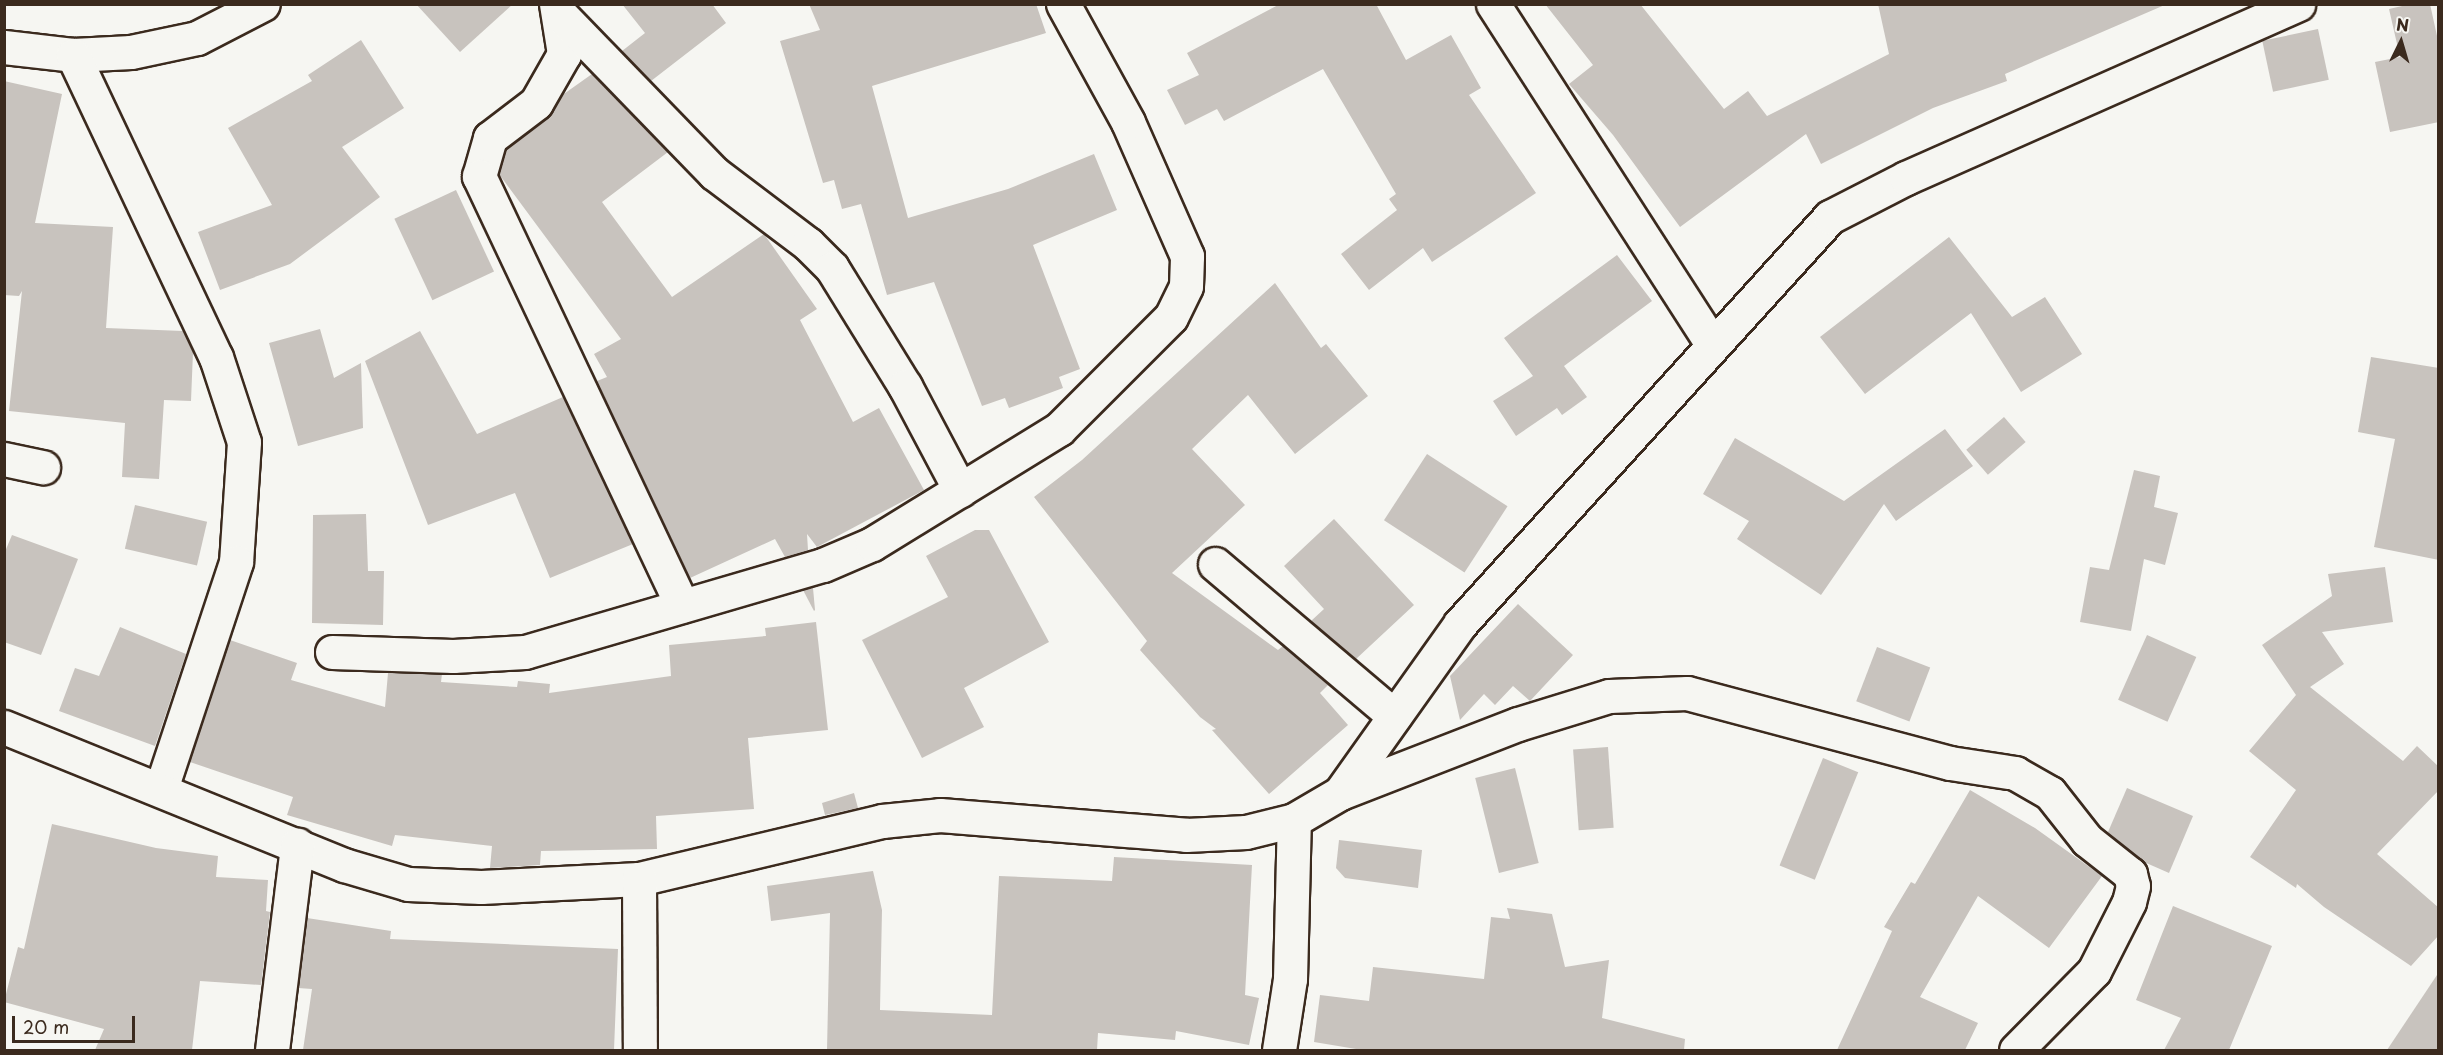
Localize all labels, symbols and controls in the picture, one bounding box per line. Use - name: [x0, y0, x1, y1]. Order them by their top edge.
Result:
- north arrow: [2371, 12, 2431, 72]
- text: N: [2395, 12, 2410, 37]
- scale bar: [15, 1004, 138, 1042]
- text: 20 m: [23, 1013, 69, 1040]

